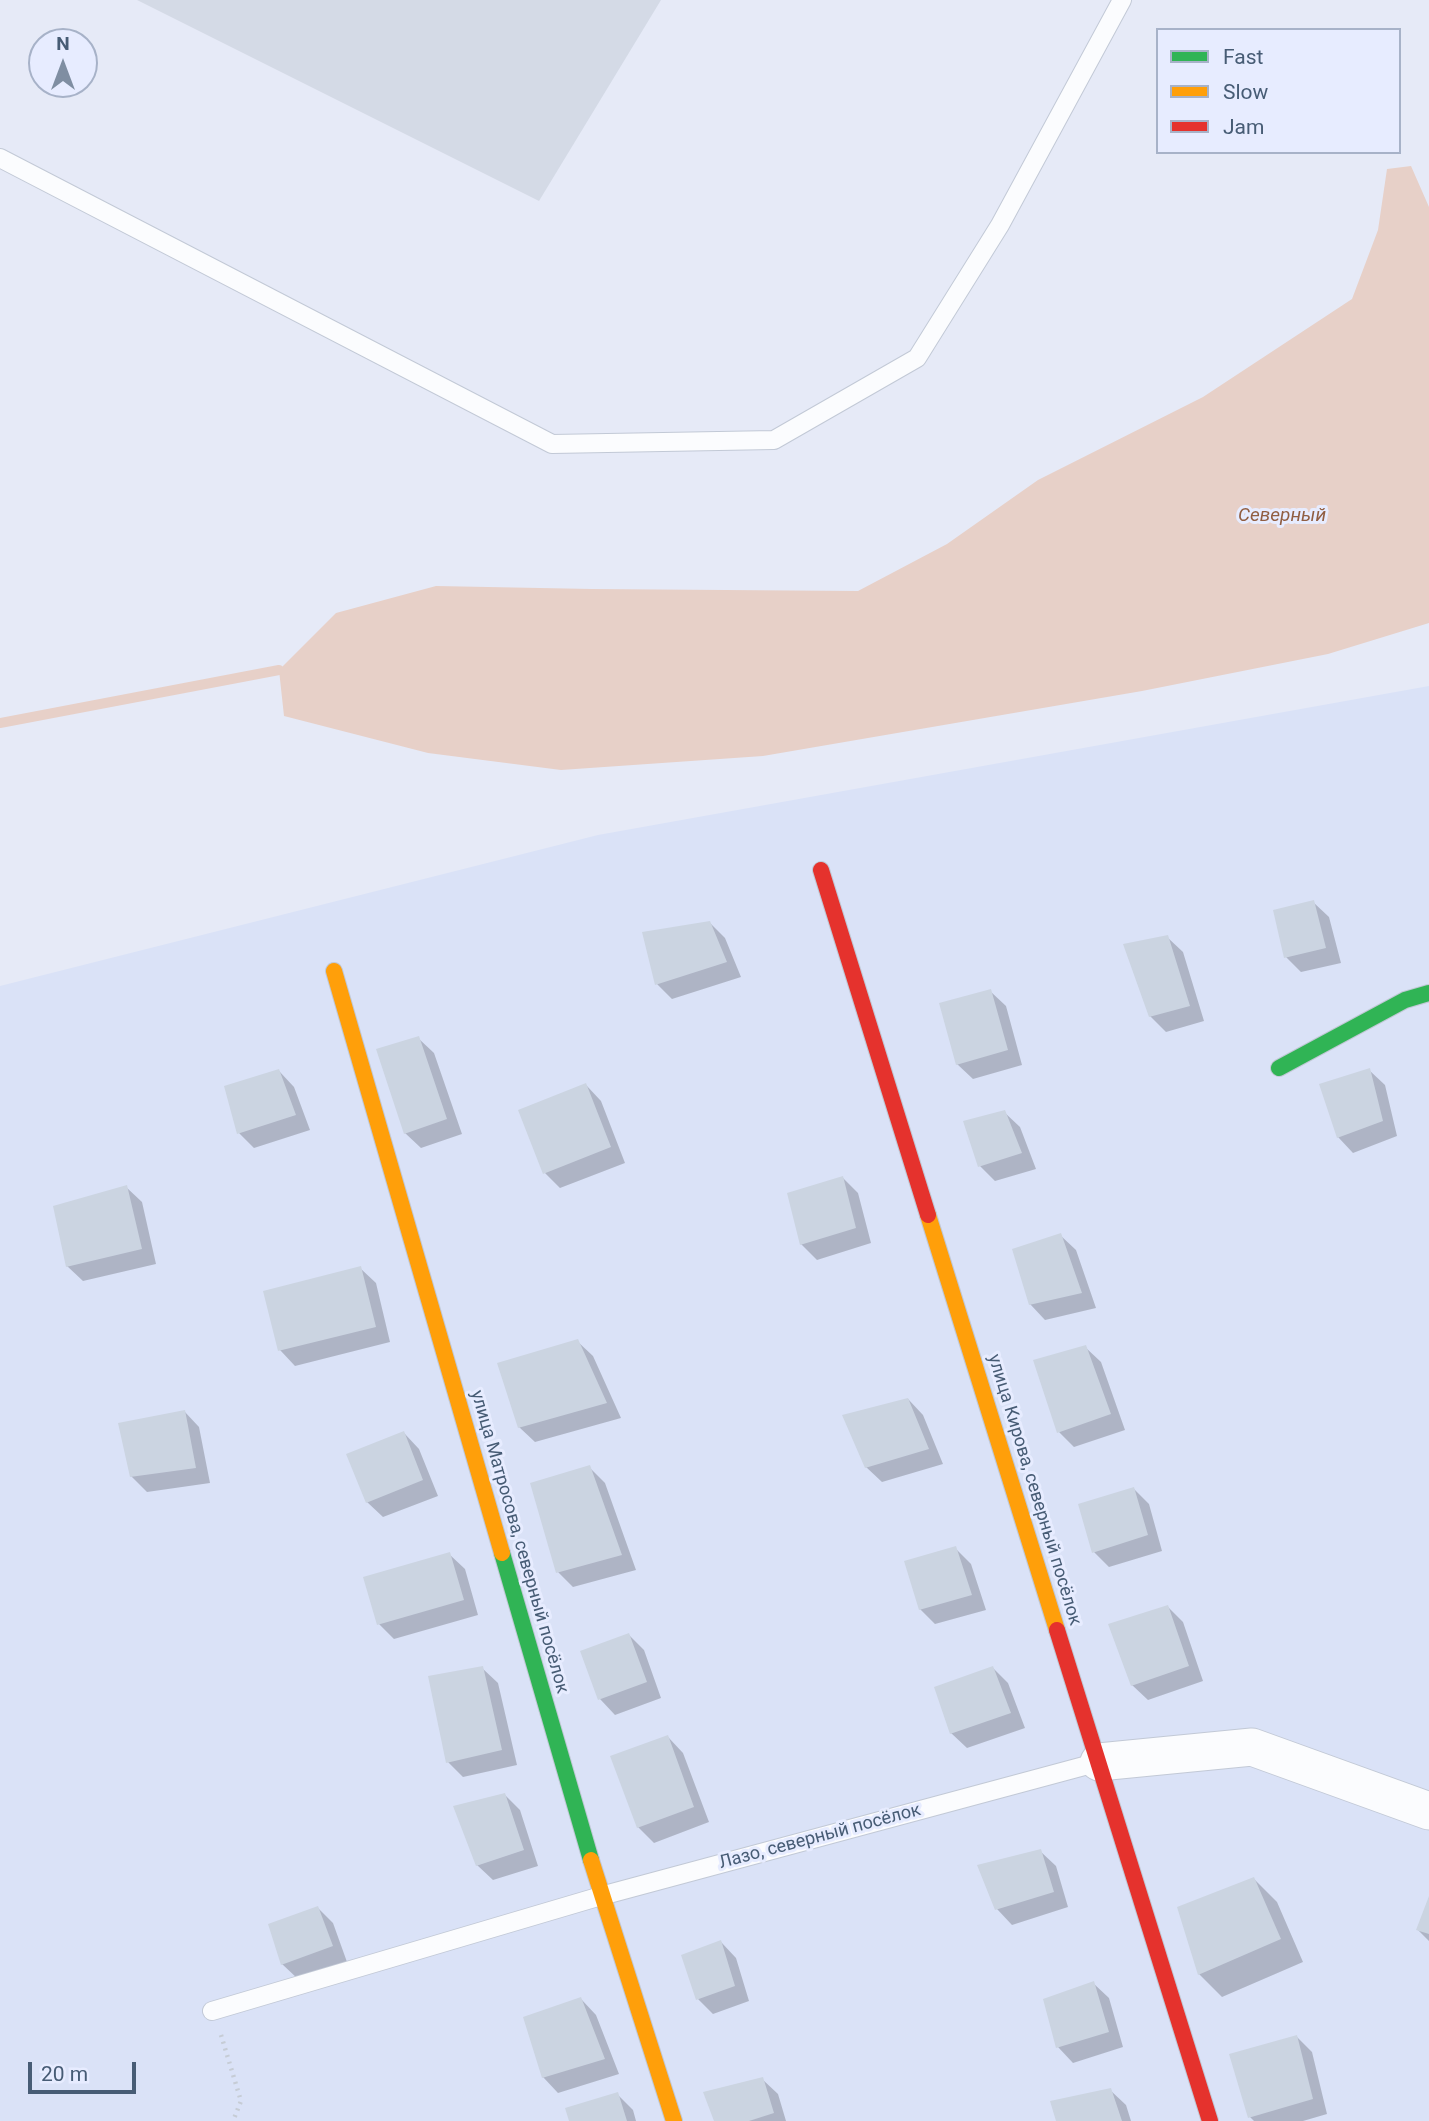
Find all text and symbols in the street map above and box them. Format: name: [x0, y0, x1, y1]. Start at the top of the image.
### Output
north arrow: [28, 28, 98, 98]
legend: [1156, 28, 1401, 154]
text: N: [56, 32, 70, 55]
text: Fast: [1223, 45, 1263, 69]
text: Slow: [1223, 80, 1268, 104]
text: Jam: [1223, 115, 1264, 139]
water label: Северный: [1238, 505, 1326, 527]
street label: улица Кирова, северный посёлок: [982, 1352, 1086, 1628]
street label: улица Матросова, северный посёлок: [465, 1388, 573, 1696]
street label: Лазо, северный посёлок: [717, 1800, 923, 1874]
scale bar: [32, 2048, 140, 2092]
text: 20 m: [41, 2062, 88, 2086]

